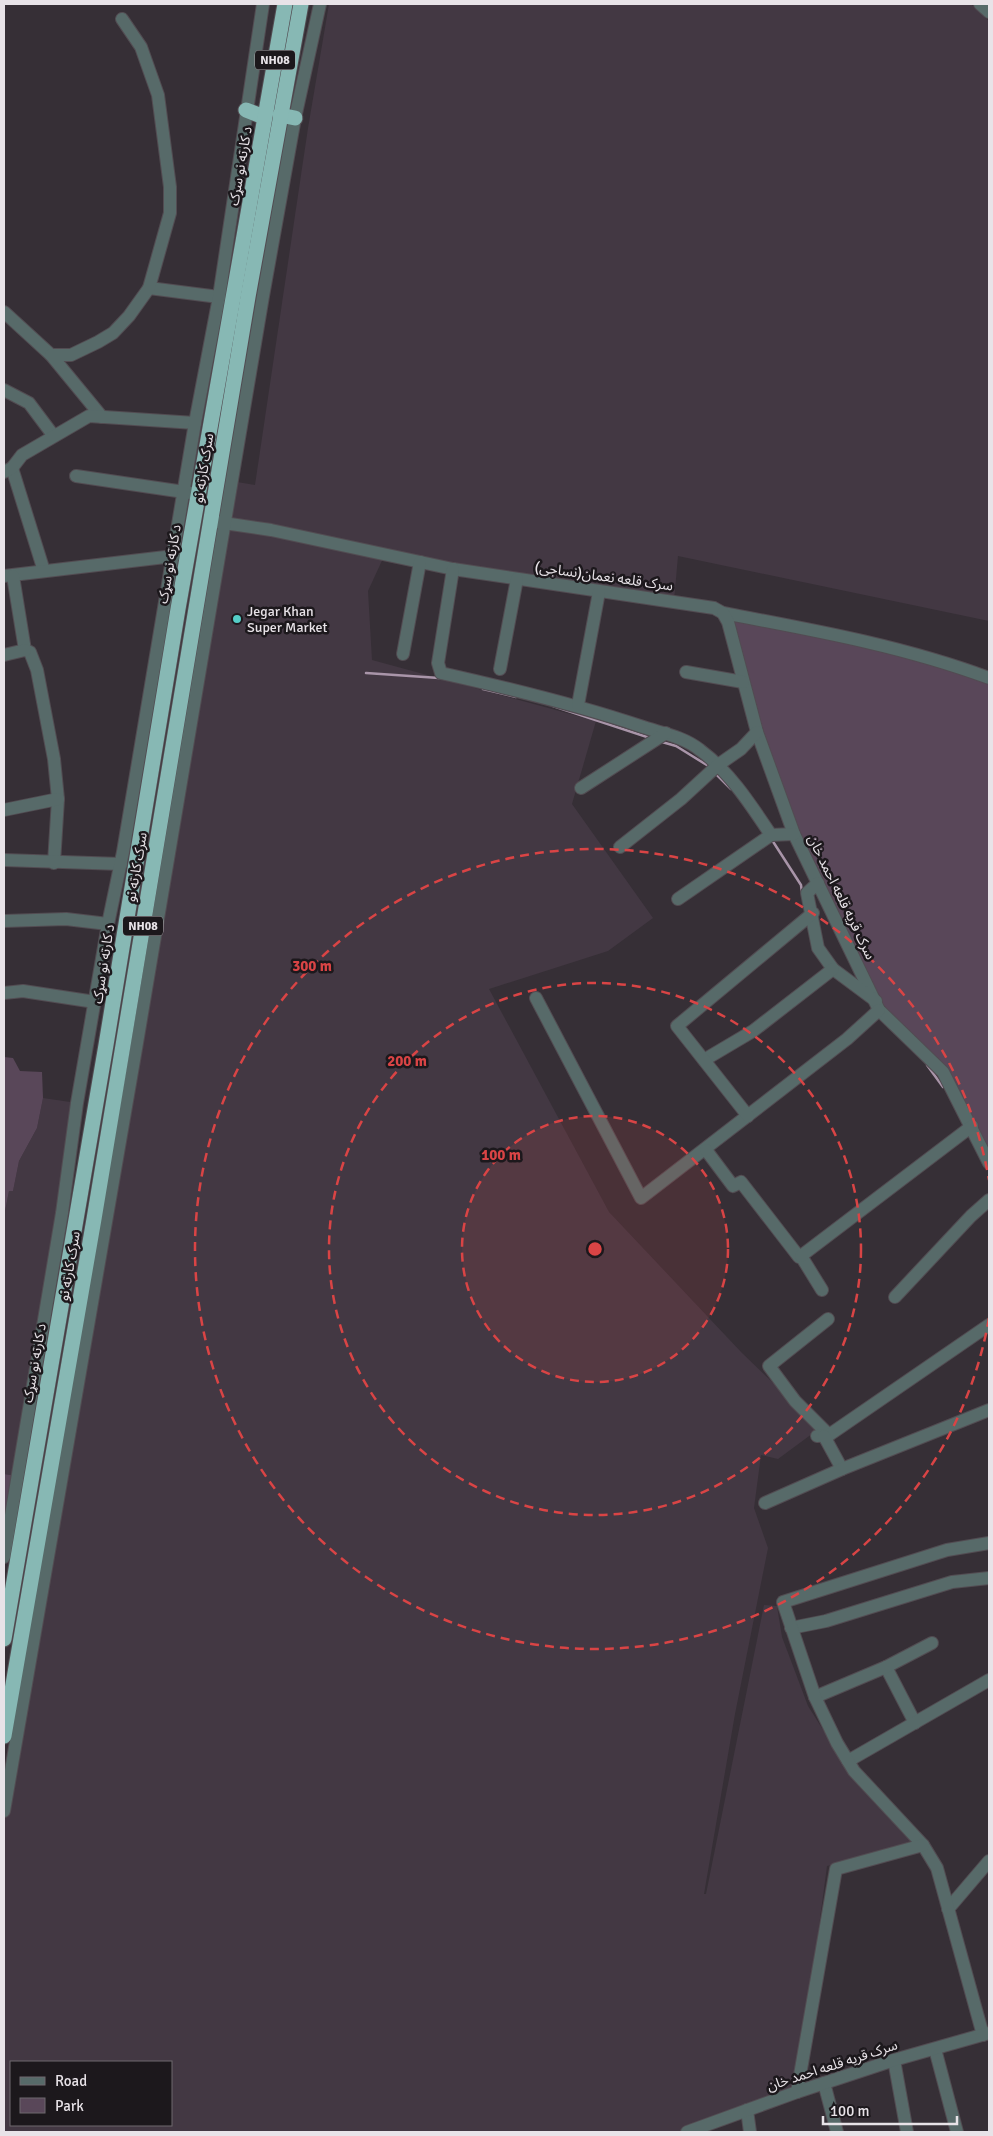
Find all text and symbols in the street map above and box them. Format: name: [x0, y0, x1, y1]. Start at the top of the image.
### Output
road number: NH08: [255, 50, 295, 70]
street label: د کارته نو سړک: [225, 125, 256, 207]
street label: سرک کارته نو: [190, 432, 217, 504]
street label: د کارته نو سړک: [154, 523, 185, 605]
street label: سرک قلعه نعمان(نساجی): [534, 558, 674, 595]
place label: Jegar Khan Super Market: [247, 603, 327, 636]
marker: Jegar Khan Super Market: [231, 613, 243, 625]
street label: سرک کارته نو: [122, 831, 151, 903]
street label: سرک قریه قلعه احمد خان: [804, 832, 879, 962]
road number: NH08: [123, 916, 163, 936]
street label: د کارته نو سړک: [89, 923, 118, 1005]
text: 300 m: [292, 957, 332, 975]
text: 200 m: [387, 1052, 427, 1070]
text: 100 m: [481, 1146, 521, 1164]
street label: سرک کارته نو: [55, 1230, 84, 1302]
centre of rings: [586, 1240, 604, 1258]
street label: د کارته نو سړک: [19, 1322, 50, 1404]
street label: سرک قریه قلعه احمد خان: [765, 2036, 900, 2095]
legend: [10, 2061, 172, 2126]
text: Road: [55, 2072, 87, 2090]
scale bar: [823, 2094, 957, 2126]
text: Park: [55, 2097, 84, 2115]
text: 100 m: [830, 2102, 870, 2120]

